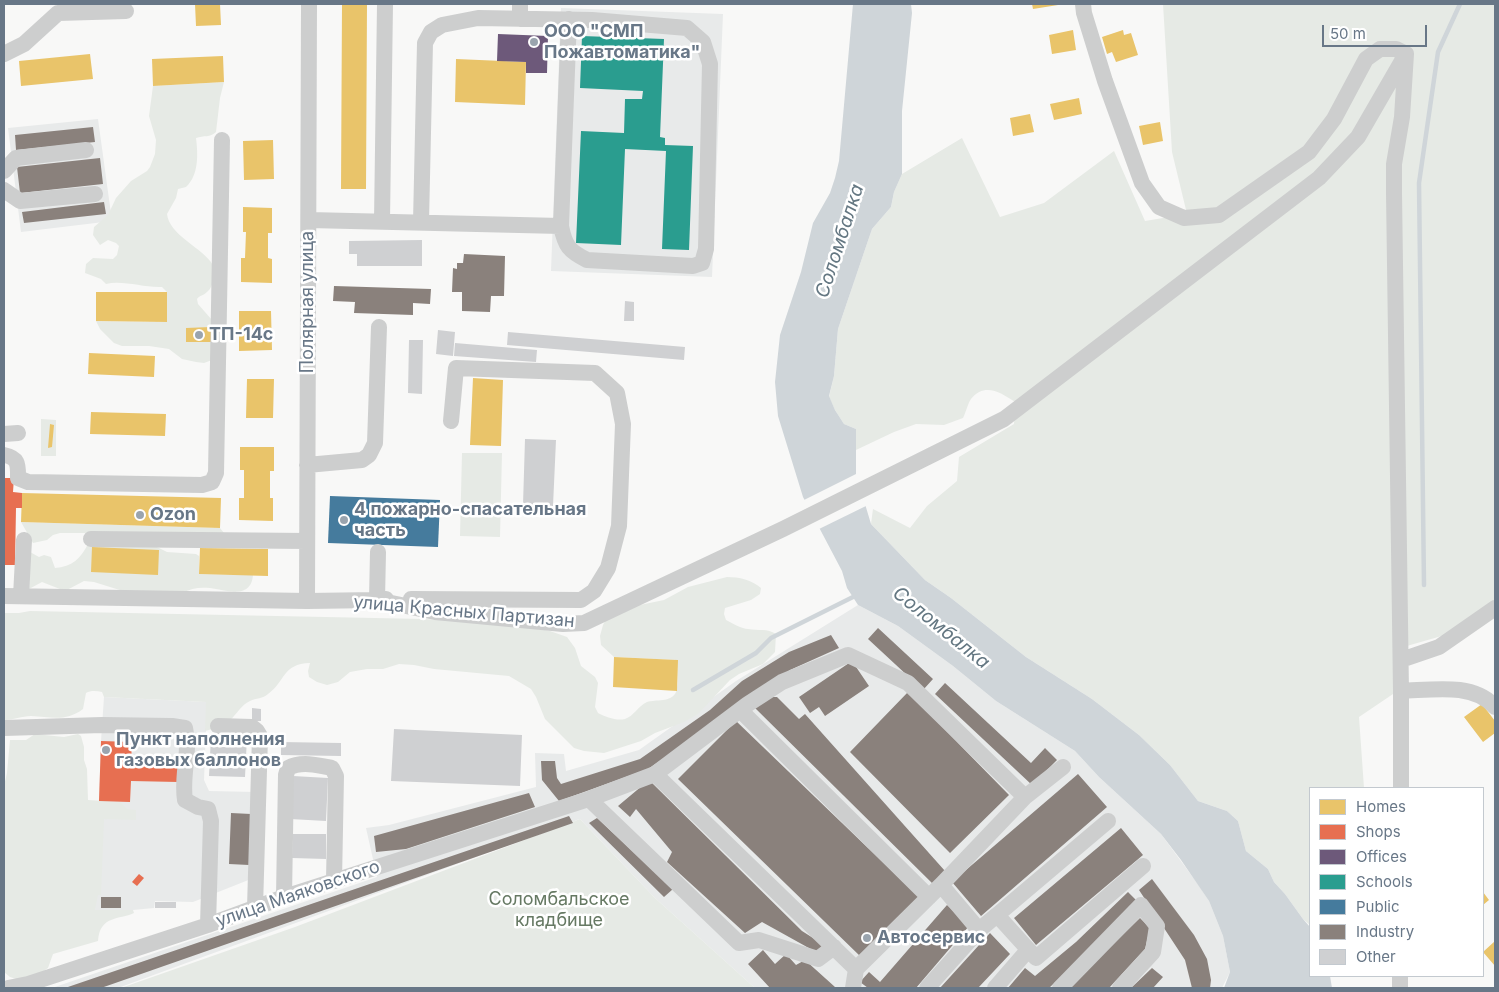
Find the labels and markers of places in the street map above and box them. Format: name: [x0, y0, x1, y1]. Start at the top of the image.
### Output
place label: ООО "СМП Пожавтоматика": [544, 21, 700, 64]
marker: ООО "СМП Пожавтоматика": [528, 36, 540, 48]
place label: ТП-14с: [209, 324, 273, 346]
marker: ТП-14с: [193, 329, 205, 341]
place label: 4 пожарно-спасательная часть: [354, 499, 586, 542]
place label: Ozon: [150, 504, 196, 526]
marker: Ozon: [134, 509, 146, 521]
marker: 4 пожарно-спасательная часть: [338, 514, 350, 526]
place label: Пункт наполнения газовых баллонов: [116, 729, 285, 772]
marker: Пункт наполнения газовых баллонов: [100, 744, 112, 756]
place label: Автосервис: [877, 927, 985, 949]
marker: Автосервис: [861, 932, 873, 944]

